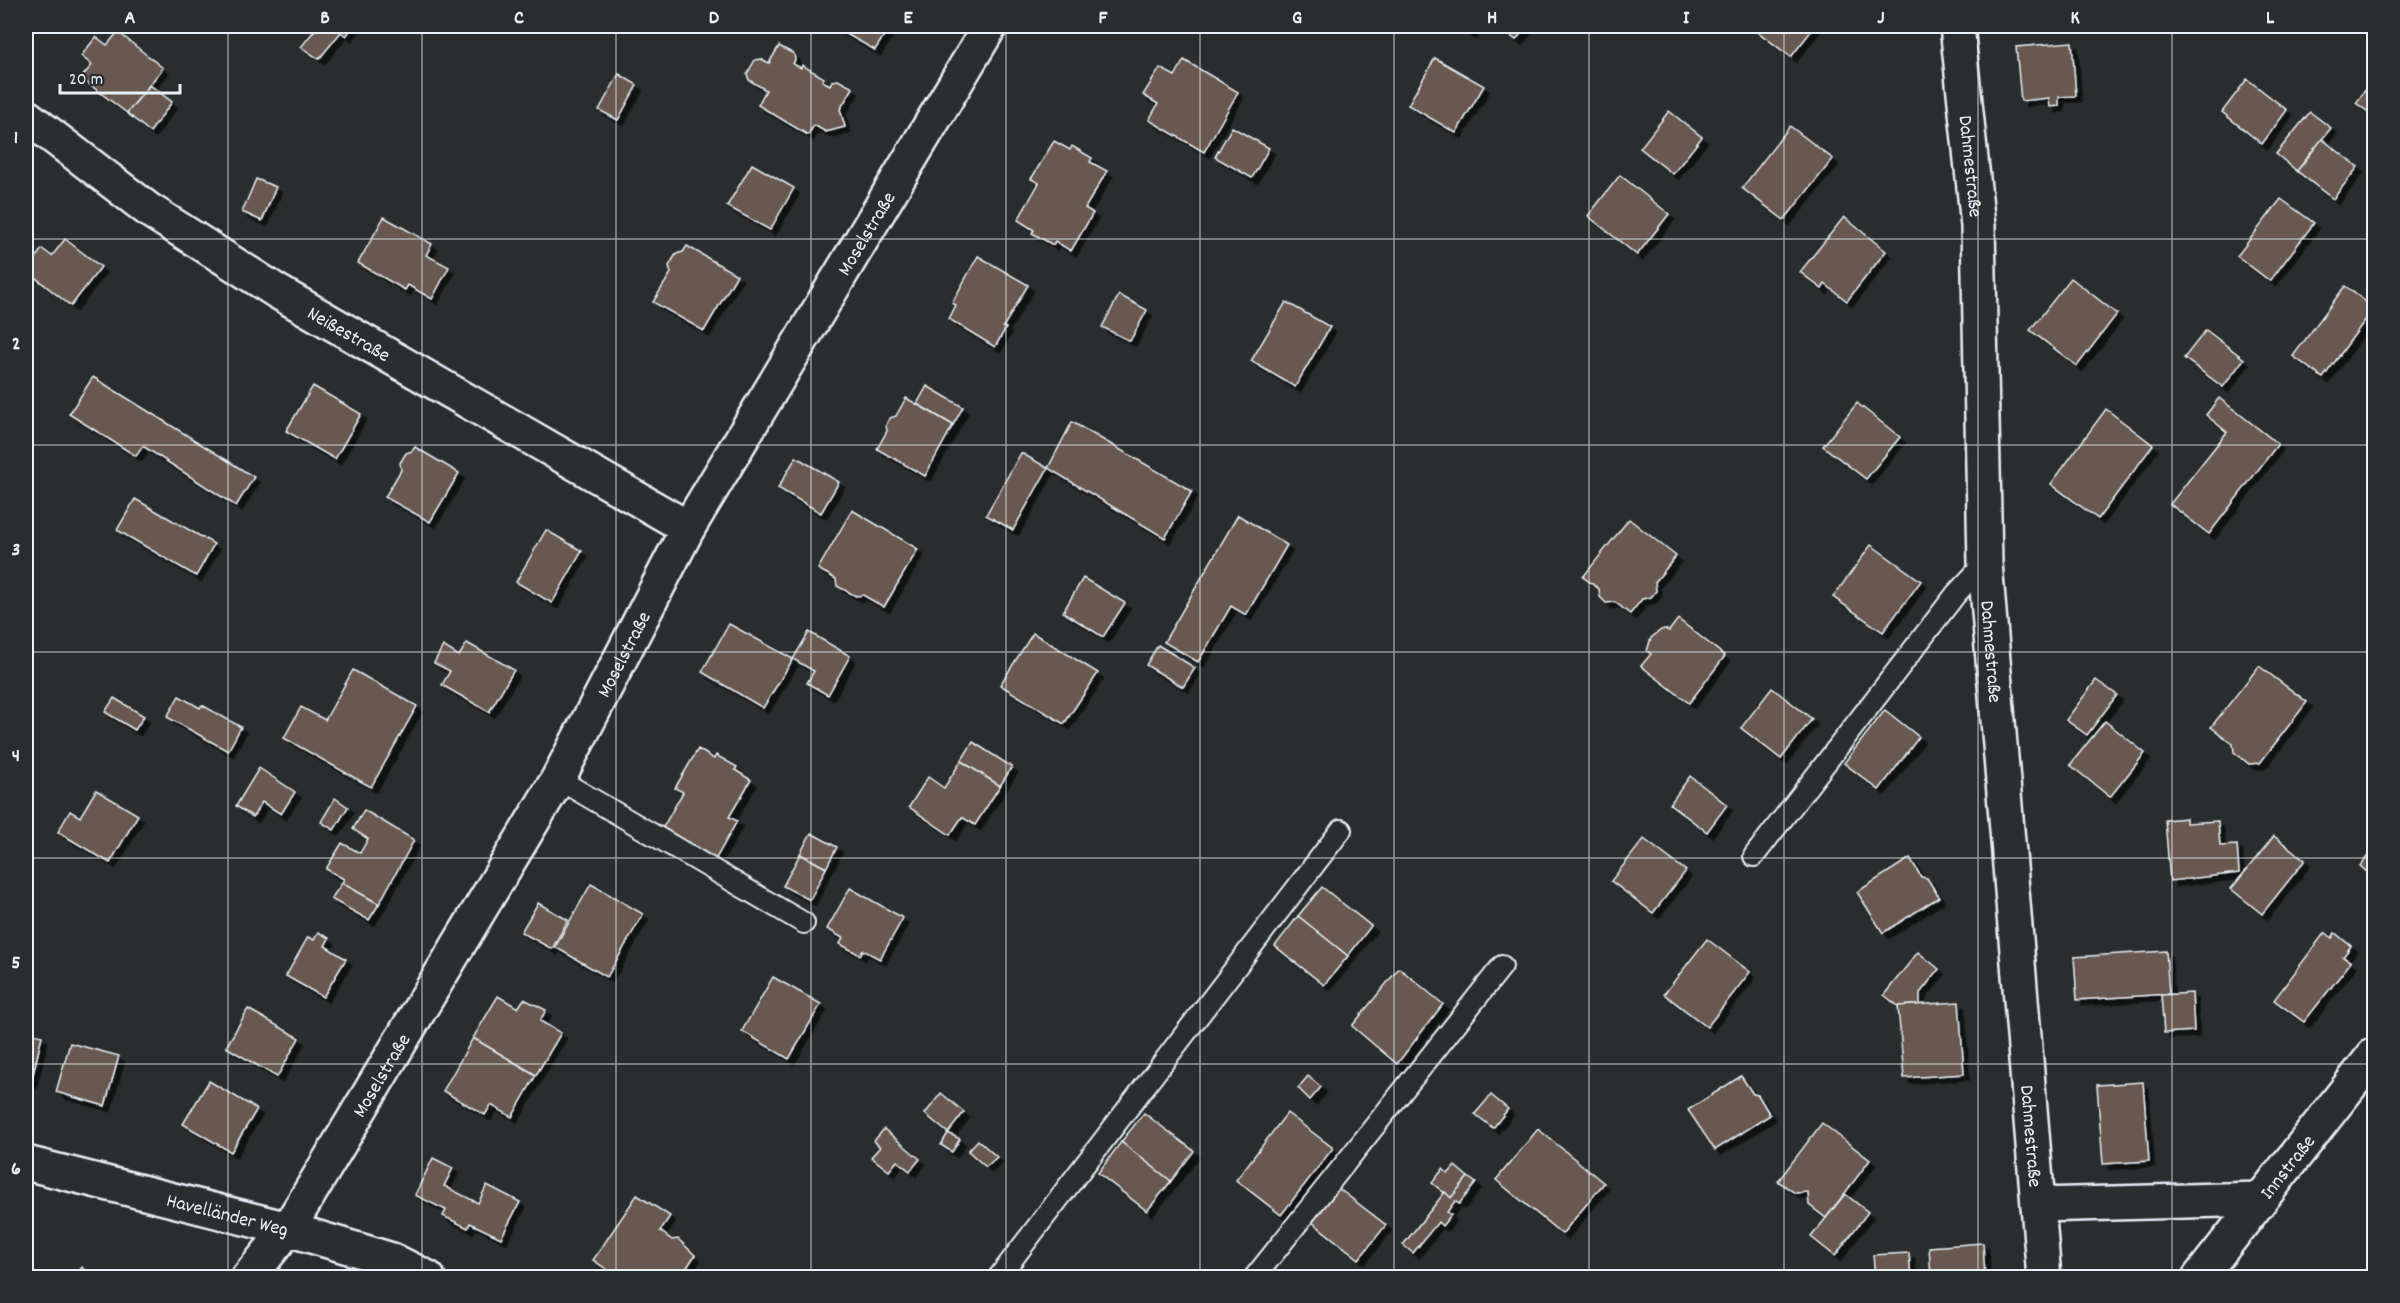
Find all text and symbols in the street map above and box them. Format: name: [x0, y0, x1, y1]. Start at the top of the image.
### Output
text: A: [125, 5, 136, 33]
text: B: [320, 5, 330, 33]
text: C: [514, 5, 524, 33]
text: D: [709, 5, 720, 33]
text: E: [903, 5, 913, 33]
text: F: [1099, 5, 1109, 33]
text: G: [1292, 5, 1302, 33]
text: H: [1487, 5, 1497, 33]
text: I: [1683, 5, 1690, 33]
text: J: [1877, 5, 1885, 33]
text: K: [2070, 5, 2080, 33]
text: L: [2266, 5, 2275, 33]
scale bar: [60, 57, 180, 95]
text: 20 m: [69, 68, 103, 93]
street label: Dahmestraße: [1949, 114, 1988, 219]
text: 1: [14, 125, 18, 153]
street label: Moselstraße: [832, 187, 904, 282]
street label: Neißestraße: [301, 301, 395, 371]
text: 2: [12, 331, 20, 359]
text: 3: [12, 537, 20, 565]
street label: Dahmestraße: [1971, 600, 2007, 704]
street label: Moselstraße: [592, 607, 660, 703]
text: 4: [12, 743, 20, 771]
text: 5: [11, 950, 21, 978]
street label: Moselstraße: [347, 1029, 419, 1124]
street label: Dahmestraße: [2011, 1084, 2047, 1188]
street label: Innstraße: [2255, 1130, 2324, 1207]
text: 6: [11, 1156, 21, 1184]
street label: Havelländer Weg: [163, 1188, 291, 1246]

